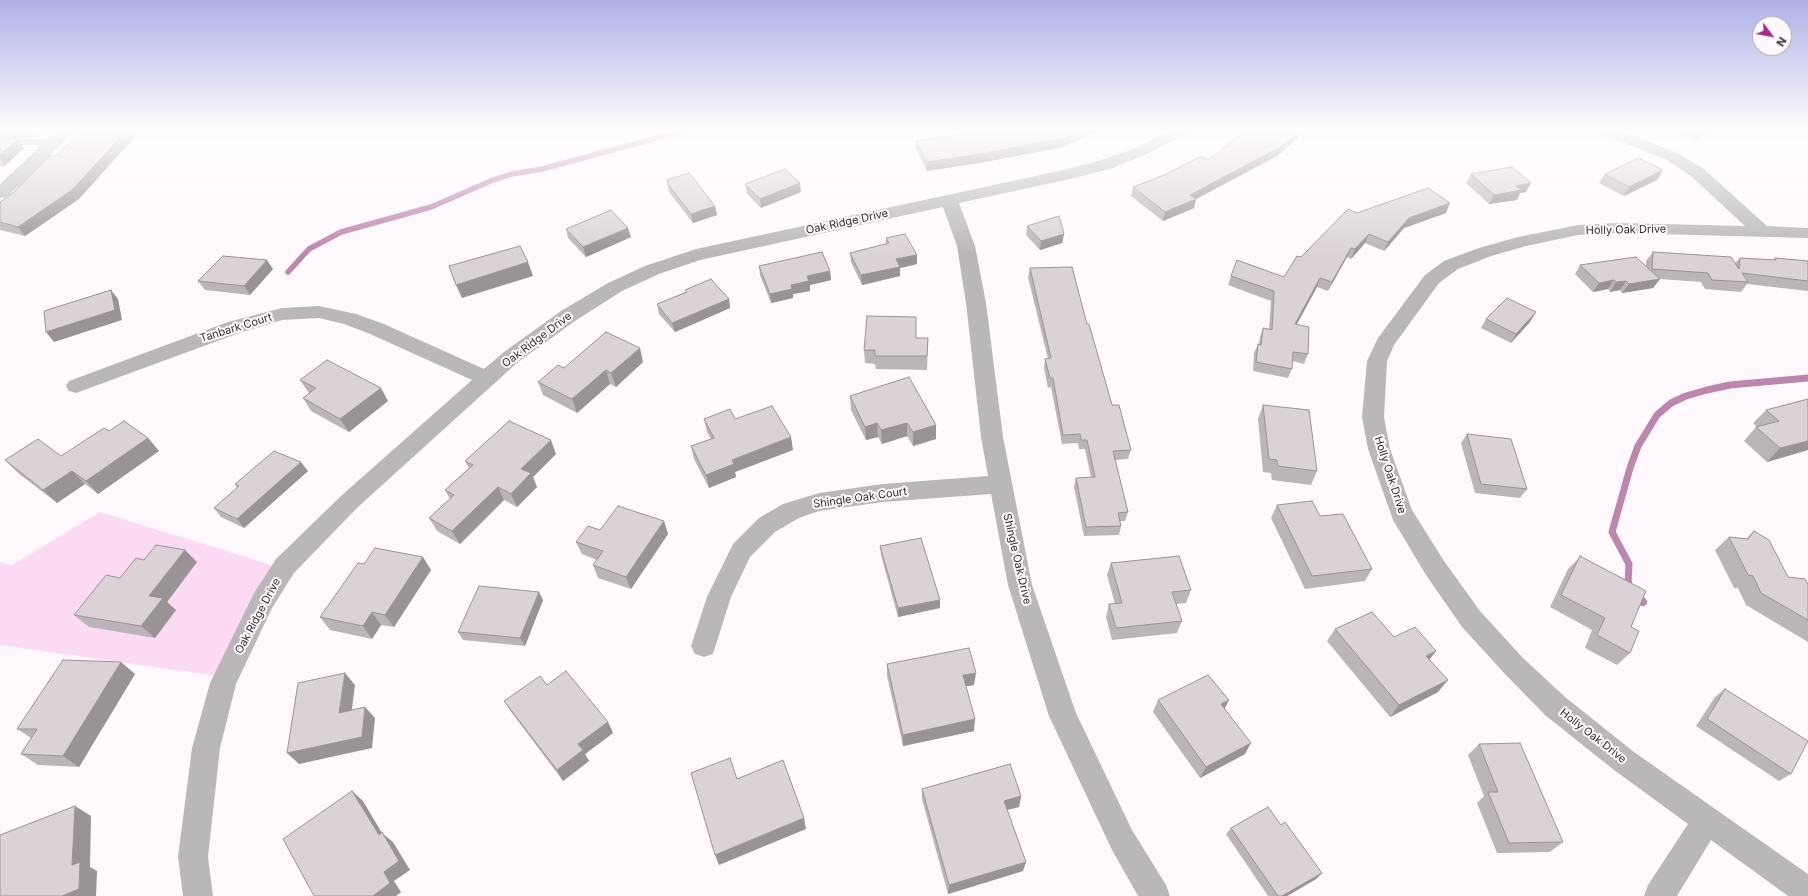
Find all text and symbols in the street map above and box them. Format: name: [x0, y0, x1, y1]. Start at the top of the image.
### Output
north arrow: [1752, 16, 1792, 56]
text: N: [1773, 35, 1789, 49]
street label: Oak Ridge Drive: [805, 207, 889, 237]
street label: Holly Oak Drive: [1586, 223, 1666, 237]
street label: Oak Ridge Drive: [500, 310, 574, 370]
street label: Tanbark Court: [198, 311, 274, 345]
street label: Holly Oak Drive: [1371, 435, 1409, 515]
street label: Shingle Oak Court: [812, 485, 908, 511]
street label: Shingle Oak Drive: [1000, 512, 1034, 606]
street label: Oak Ridge Drive: [233, 576, 283, 656]
street label: Holly Oak Drive: [1557, 706, 1629, 766]

